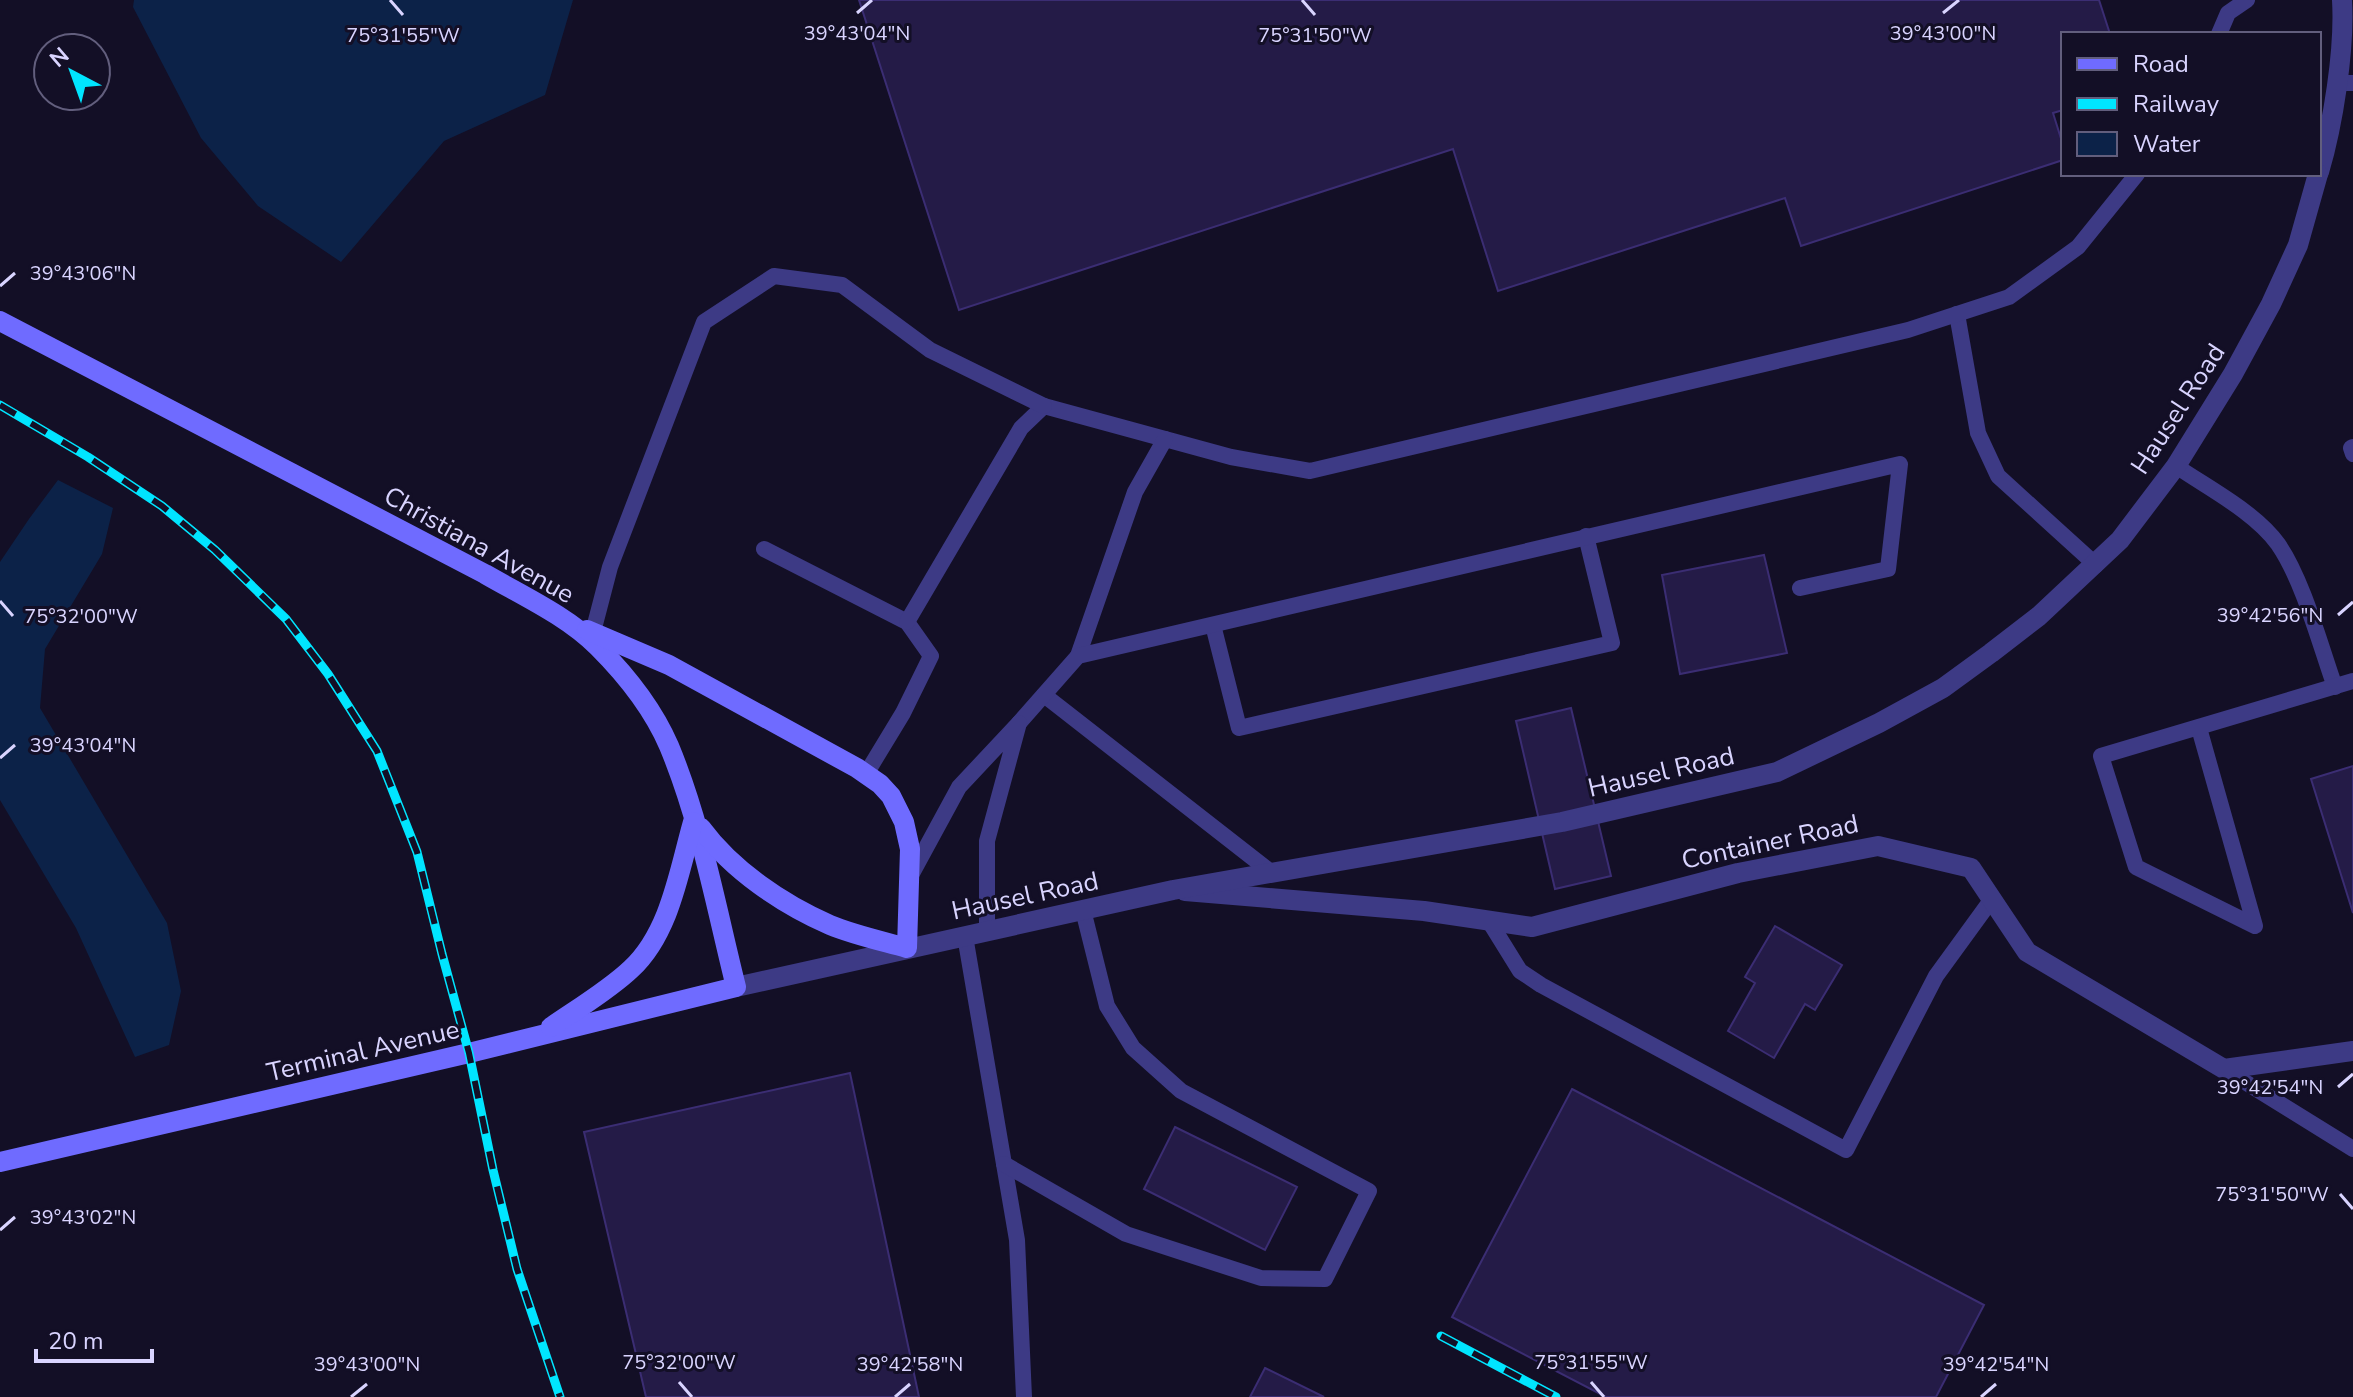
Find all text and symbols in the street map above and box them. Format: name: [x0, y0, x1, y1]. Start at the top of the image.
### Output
text: 39°43'04"N: [804, 20, 910, 47]
text: 39°43'00"N: [1890, 20, 1996, 47]
text: 75°31'55"W: [346, 22, 460, 49]
text: 75°31'50"W: [1258, 22, 1372, 49]
north arrow: [32, 32, 112, 112]
legend: [2061, 32, 2321, 176]
text: N: [43, 41, 76, 74]
text: Road: [2133, 48, 2189, 80]
text: Railway: [2133, 88, 2220, 120]
text: Water: [2133, 128, 2201, 160]
text: 39°43'06"N: [30, 260, 136, 287]
street label: Hausel Road: [2123, 337, 2233, 481]
street label: Christiana Avenue: [378, 478, 580, 612]
text: 39°42'56"N: [2217, 602, 2323, 629]
text: 75°32'00"W: [24, 603, 138, 630]
text: 39°43'04"N: [30, 732, 136, 759]
street label: Hausel Road: [1584, 738, 1738, 806]
street label: Container Road: [1678, 806, 1862, 878]
street label: Hausel Road: [948, 863, 1102, 929]
street label: Terminal Avenue: [263, 1012, 463, 1090]
text: 39°42'54"N: [2217, 1074, 2323, 1101]
text: 75°31'50"W: [2215, 1181, 2329, 1208]
text: 39°43'02"N: [30, 1204, 136, 1231]
scale bar: [36, 1313, 152, 1363]
text: 20 m: [48, 1325, 104, 1357]
text: 75°32'00"W: [622, 1349, 736, 1376]
text: 75°31'55"W: [1534, 1349, 1648, 1376]
text: 39°43'00"N: [314, 1351, 420, 1378]
text: 39°42'58"N: [857, 1351, 963, 1378]
text: 39°42'54"N: [1943, 1351, 2049, 1378]

